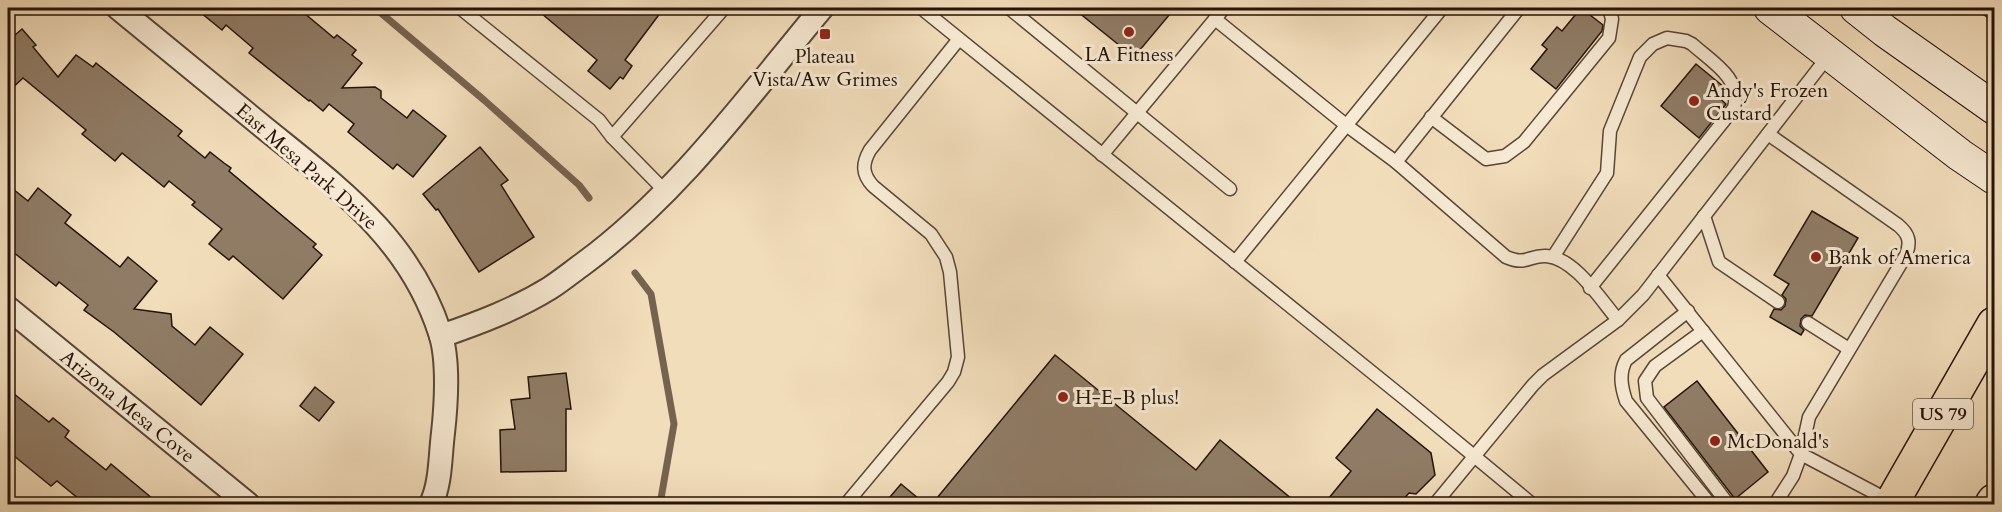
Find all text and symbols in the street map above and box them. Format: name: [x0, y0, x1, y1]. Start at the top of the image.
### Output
marker: LA Fitness: [1122, 25, 1136, 39]
marker: Plateau Vista/Aw Grimes: [818, 27, 832, 41]
place label: LA Fitness: [1085, 41, 1173, 68]
place label: Plateau Vista/Aw Grimes: [752, 43, 898, 93]
place label: Andy's Frozen Custard: [1706, 77, 1829, 127]
marker: Andy's Frozen Custard: [1687, 94, 1701, 108]
street label: East Mesa Park Drive: [230, 97, 384, 236]
place label: Bank of America: [1828, 244, 1971, 271]
marker: Bank of America: [1809, 250, 1823, 264]
street label: Arizona Mesa Cove: [55, 344, 201, 469]
place label: H-E-B plus!: [1075, 384, 1179, 411]
marker: H-E-B plus!: [1056, 390, 1070, 404]
road number: US 79: [1913, 399, 1973, 429]
place label: McDonald's: [1727, 428, 1829, 455]
marker: McDonald's: [1708, 434, 1722, 448]

